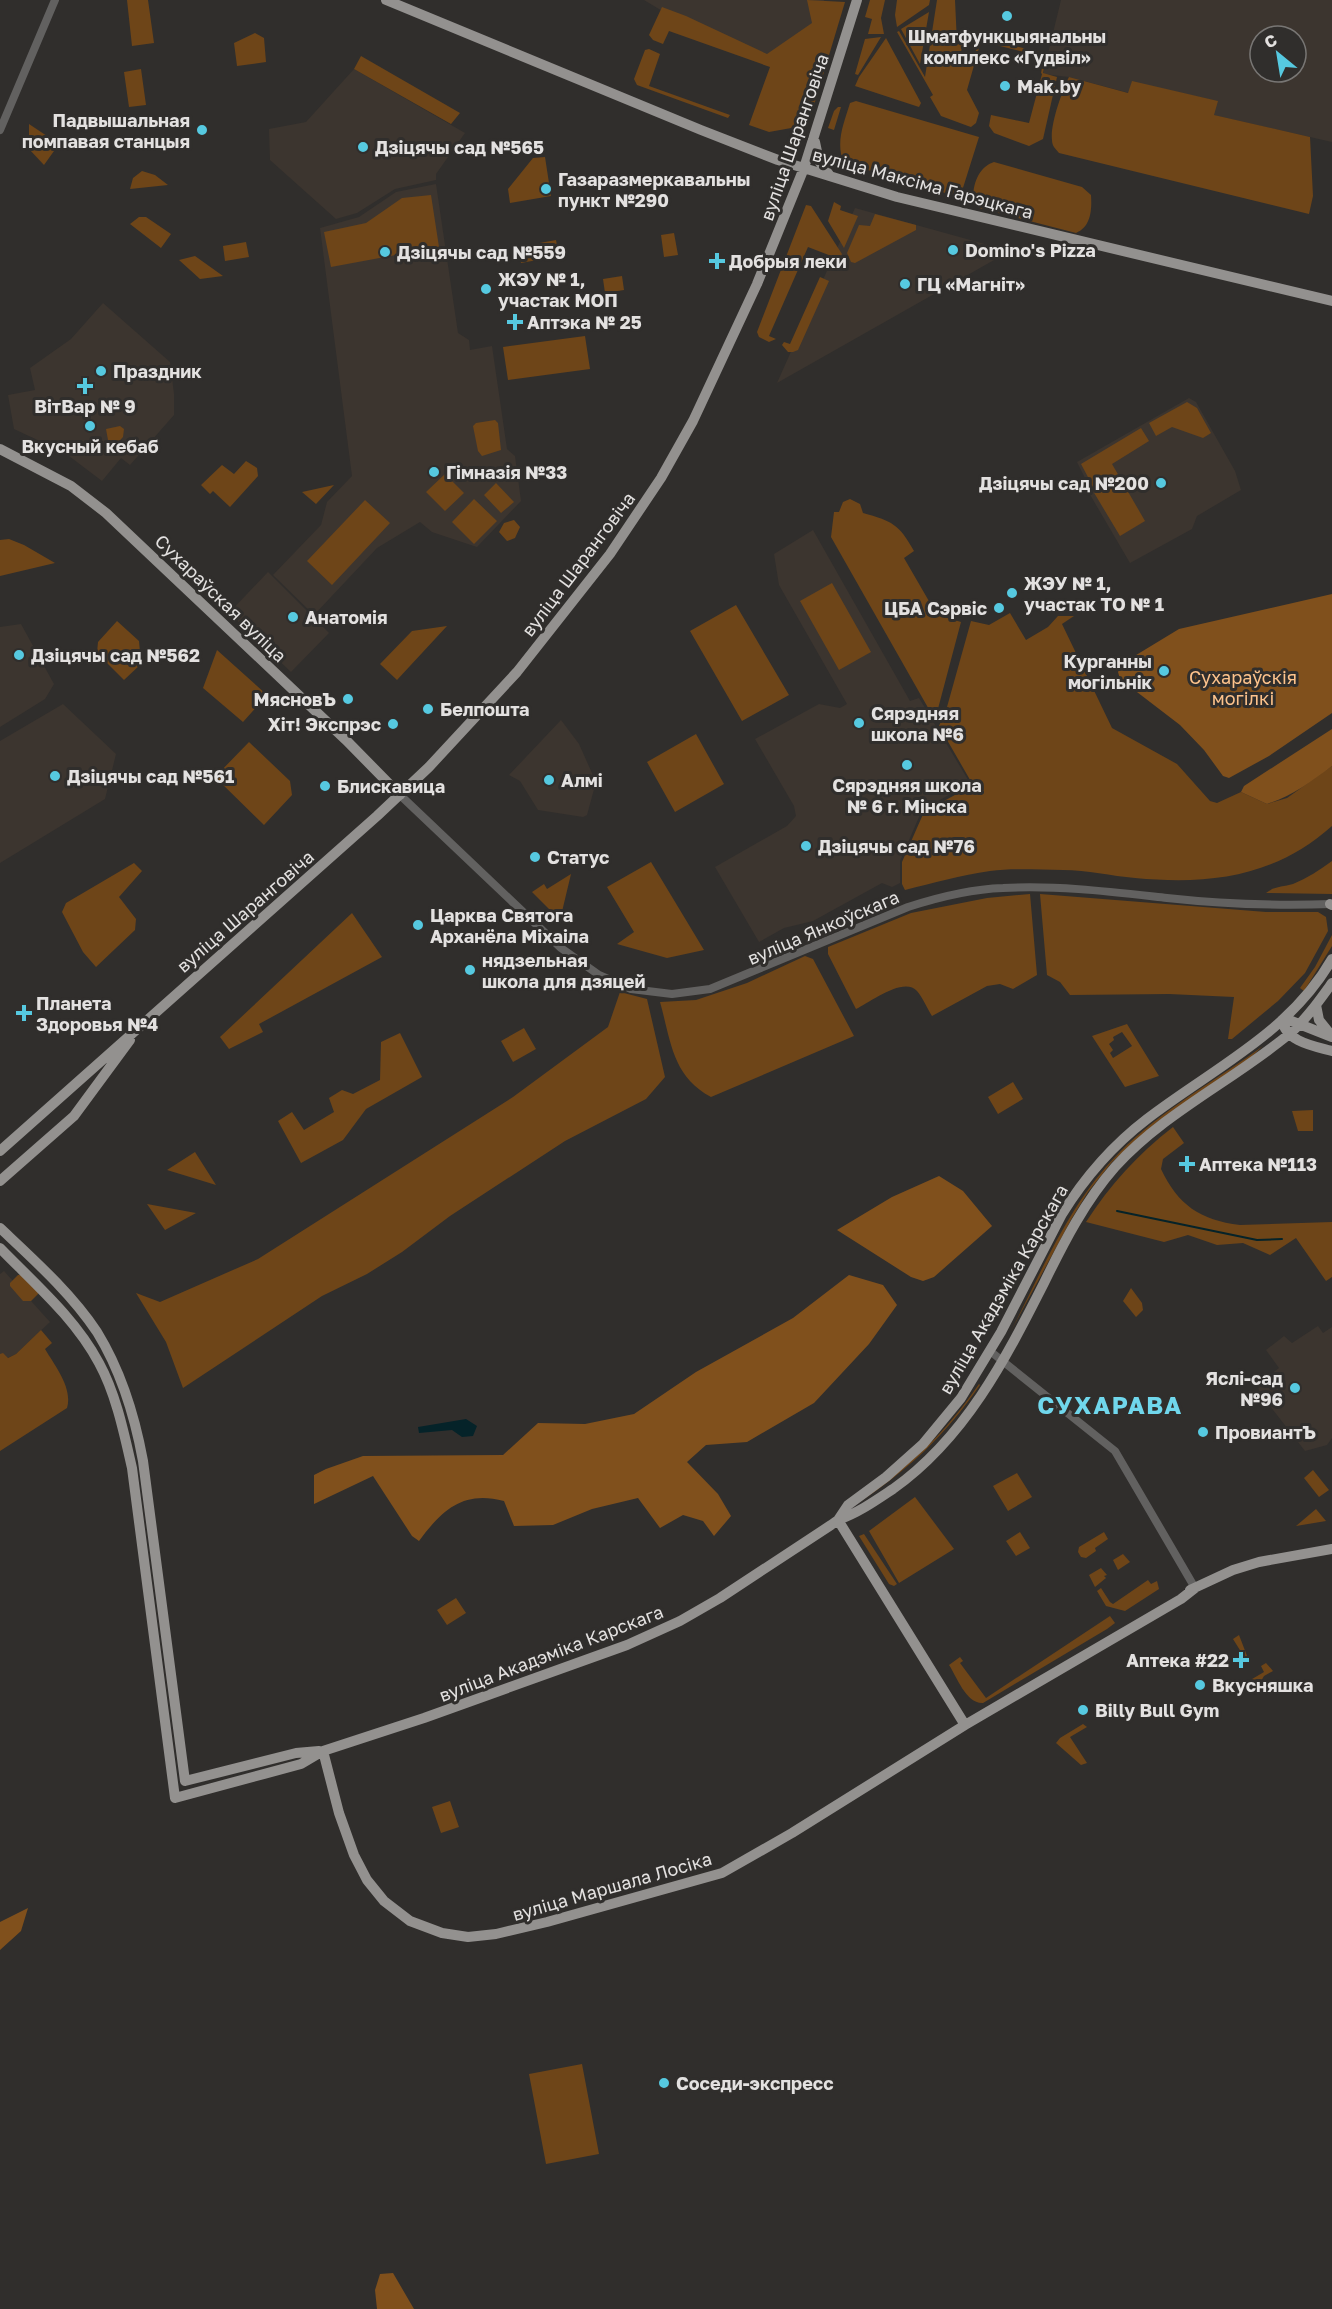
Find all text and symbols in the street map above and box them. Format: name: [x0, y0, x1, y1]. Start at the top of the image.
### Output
marker: Шматфункцыянальны комплекс «Гудвіл»: [1000, 9, 1014, 23]
north arrow: [1248, 24, 1308, 84]
place label: Шматфункцыянальны комплекс «Гудвіл»: [908, 25, 1106, 68]
text: С: [1261, 30, 1280, 53]
street label: вуліца Шаранговіча: [755, 51, 833, 223]
place label: Mak.by: [1017, 75, 1082, 97]
marker: Mak.by: [998, 79, 1012, 93]
place label: Падвышальная помпавая станцыя: [22, 109, 190, 152]
marker: Падвышальная помпавая станцыя: [195, 123, 209, 137]
place label: Дзіцячы сад №565: [375, 136, 544, 158]
marker: Дзіцячы сад №565: [356, 140, 370, 154]
street label: вуліца Максіма Гарэцкага: [810, 143, 1036, 223]
place label: Газаразмеркавальны пункт №290: [558, 168, 750, 211]
marker: Газаразмеркавальны пункт №290: [539, 182, 553, 196]
place label: Domino's Pizza: [965, 239, 1096, 261]
place label: Дзіцячы сад №559: [397, 241, 566, 263]
marker: Domino's Pizza: [946, 243, 960, 257]
marker: Дзіцячы сад №559: [378, 245, 392, 259]
place label: Добрыя леки: [729, 250, 847, 272]
marker: Добрыя леки: [710, 254, 724, 268]
place label: ЖЭУ № 1, участак МОП: [498, 268, 618, 311]
place label: ГЦ «Магніт»: [917, 273, 1025, 295]
marker: ГЦ «Магніт»: [898, 277, 912, 291]
marker: ЖЭУ № 1, участак МОП: [479, 282, 493, 296]
place label: Аптэка № 25: [527, 311, 642, 333]
marker: Аптэка № 25: [508, 315, 522, 329]
place label: Праздник: [113, 360, 202, 382]
marker: Праздник: [94, 364, 108, 378]
marker: ВітВар № 9: [78, 379, 92, 393]
place label: ВітВар № 9: [34, 395, 136, 417]
marker: Вкусный кебаб: [83, 419, 97, 433]
place label: Вкусный кебаб: [21, 435, 159, 457]
place label: Гімназія №33: [446, 461, 567, 483]
marker: Гімназія №33: [427, 465, 441, 479]
place label: Дзіцячы сад №200: [979, 472, 1149, 494]
marker: Дзіцячы сад №200: [1154, 476, 1168, 490]
street label: вуліца Шаранговіча: [517, 488, 639, 640]
street label: Сухараўская вуліца: [151, 530, 291, 666]
place label: ЖЭУ № 1, участак ТО № 1: [1024, 572, 1164, 615]
marker: ЖЭУ № 1, участак ТО № 1: [1005, 586, 1019, 600]
place label: ЦБА Сэрвіс: [884, 597, 987, 619]
marker: ЦБА Сэрвіс: [992, 601, 1006, 615]
place label: Анатомія: [305, 606, 387, 628]
marker: Анатомія: [286, 610, 300, 624]
place label: Дзіцячы сад №562: [31, 644, 200, 666]
marker: Дзіцячы сад №562: [12, 648, 26, 662]
place label: Курганны могільнік: [1064, 650, 1153, 693]
marker: Курганны могільнік: [1157, 664, 1171, 678]
park label: Сухараўскія могілкі: [1189, 666, 1297, 709]
place label: МясновЪ: [253, 688, 336, 710]
marker: МясновЪ: [341, 692, 355, 706]
place label: Белпошта: [440, 698, 529, 720]
marker: Белпошта: [421, 702, 435, 716]
place label: Сярэдняя школа №6: [871, 702, 964, 745]
place label: Хіт! Экспрэс: [268, 713, 381, 735]
marker: Сярэдняя школа №6: [852, 716, 866, 730]
marker: Хіт! Экспрэс: [386, 717, 400, 731]
marker: Сярэдняя школа № 6 г. Мінска: [900, 758, 914, 772]
place label: Дзіцячы сад №561: [67, 765, 234, 787]
marker: Дзіцячы сад №561: [48, 769, 62, 783]
place label: Алмі: [561, 769, 603, 791]
marker: Алмі: [542, 773, 556, 787]
place label: Сярэдняя школа № 6 г. Мінска: [832, 774, 982, 817]
place label: Блискавица: [337, 775, 445, 797]
marker: Блискавица: [318, 779, 332, 793]
place label: Дзіцячы сад №76: [818, 835, 975, 857]
marker: Дзіцячы сад №76: [799, 839, 813, 853]
street label: вуліца Шаранговіча: [172, 845, 318, 977]
place label: Статус: [547, 846, 609, 868]
marker: Статус: [528, 850, 542, 864]
street label: вуліца Янкоўскага: [744, 885, 902, 969]
place label: Царква Святога Арханёла Міхаіла: [430, 904, 589, 947]
marker: Царква Святога Арханёла Міхаіла: [411, 918, 425, 932]
place label: нядзельная школа для дзяцей: [482, 949, 645, 992]
marker: нядзельная школа для дзяцей: [463, 963, 477, 977]
place label: Планета Здоровья №4: [36, 992, 158, 1035]
marker: Планета Здоровья №4: [17, 1006, 31, 1020]
place label: Аптека №113: [1199, 1153, 1317, 1175]
marker: Аптека №113: [1180, 1157, 1194, 1171]
street label: вуліца Акадэміка Карскага: [934, 1180, 1072, 1398]
place label: Яслі-сад №96: [1206, 1367, 1283, 1410]
marker: Яслі-сад №96: [1288, 1381, 1302, 1395]
district label: СУХАРАВА: [1037, 1390, 1183, 1419]
place label: ПровиантЪ: [1215, 1421, 1316, 1443]
marker: ПровиантЪ: [1196, 1425, 1210, 1439]
street label: вуліца Акадэміка Карскага: [436, 1600, 666, 1706]
place label: Аптека #22: [1126, 1649, 1229, 1671]
marker: Аптека #22: [1234, 1653, 1248, 1667]
place label: Вкусняшка: [1212, 1674, 1313, 1696]
marker: Вкусняшка: [1193, 1678, 1207, 1692]
place label: Billy Bull Gym: [1095, 1699, 1219, 1721]
marker: Billy Bull Gym: [1076, 1703, 1090, 1717]
street label: вуліца Маршала Лосіка: [510, 1847, 714, 1925]
place label: Соседи-экспресс: [676, 2072, 834, 2094]
marker: Соседи-экспресс: [657, 2076, 671, 2090]

